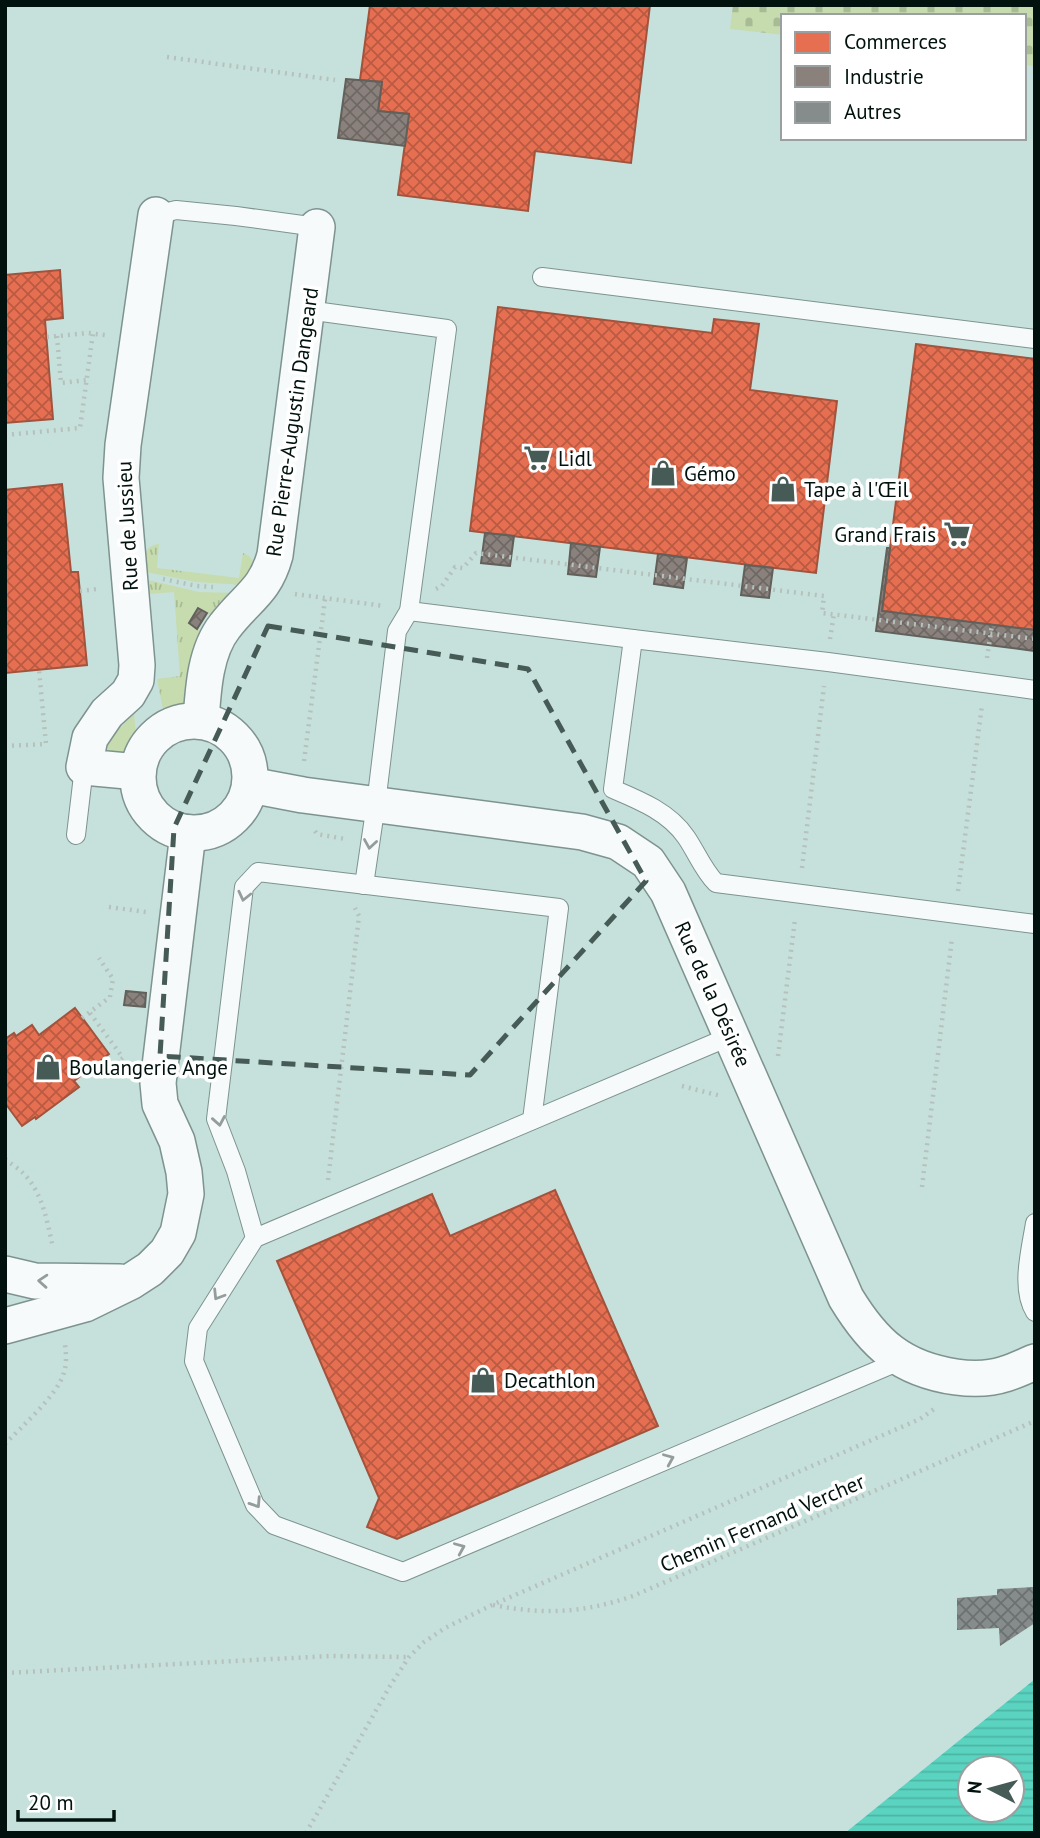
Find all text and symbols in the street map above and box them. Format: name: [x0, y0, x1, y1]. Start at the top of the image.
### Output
legend: [781, 14, 1026, 140]
text: Commerces: [844, 28, 947, 55]
text: Industrie: [844, 63, 924, 90]
text: Autres: [844, 98, 901, 125]
street label: Rue Pierre-Augustin Dangeard: [260, 286, 324, 558]
supermarket icon: Lidl: [522, 443, 552, 473]
place label: Lidl: [558, 445, 592, 472]
shop icon: Gémo: [648, 458, 678, 488]
street label: Rue de Jussieu: [110, 460, 144, 592]
place label: Gémo: [684, 460, 736, 487]
shop icon: Tape à l'Œil: [768, 474, 798, 504]
place label: Tape à l'Œil: [804, 476, 909, 503]
supermarket icon: Grand Frais: [942, 519, 972, 549]
place label: Grand Frais: [834, 521, 936, 548]
one-way arrow: [363, 839, 378, 850]
one-way arrow: [238, 890, 252, 902]
street label: Rue de la Désirée: [669, 917, 757, 1071]
shop icon: Boulangerie Ange: [33, 1052, 63, 1082]
place label: Boulangerie Ange: [69, 1054, 228, 1081]
one-way arrow: [211, 1115, 226, 1127]
one-way arrow: [37, 1274, 48, 1289]
one-way arrow: [214, 1288, 227, 1301]
shop icon: Decathlon: [468, 1365, 498, 1395]
place label: Decathlon: [504, 1367, 596, 1394]
one-way arrow: [662, 1453, 674, 1467]
street label: Chemin Fernand Vercher: [656, 1468, 868, 1578]
one-way arrow: [248, 1495, 261, 1508]
one-way arrow: [452, 1542, 465, 1556]
north arrow: [956, 1754, 1026, 1824]
scale bar: [18, 1778, 114, 1822]
text: N: [962, 1780, 987, 1795]
text: 20 m: [28, 1789, 74, 1816]

